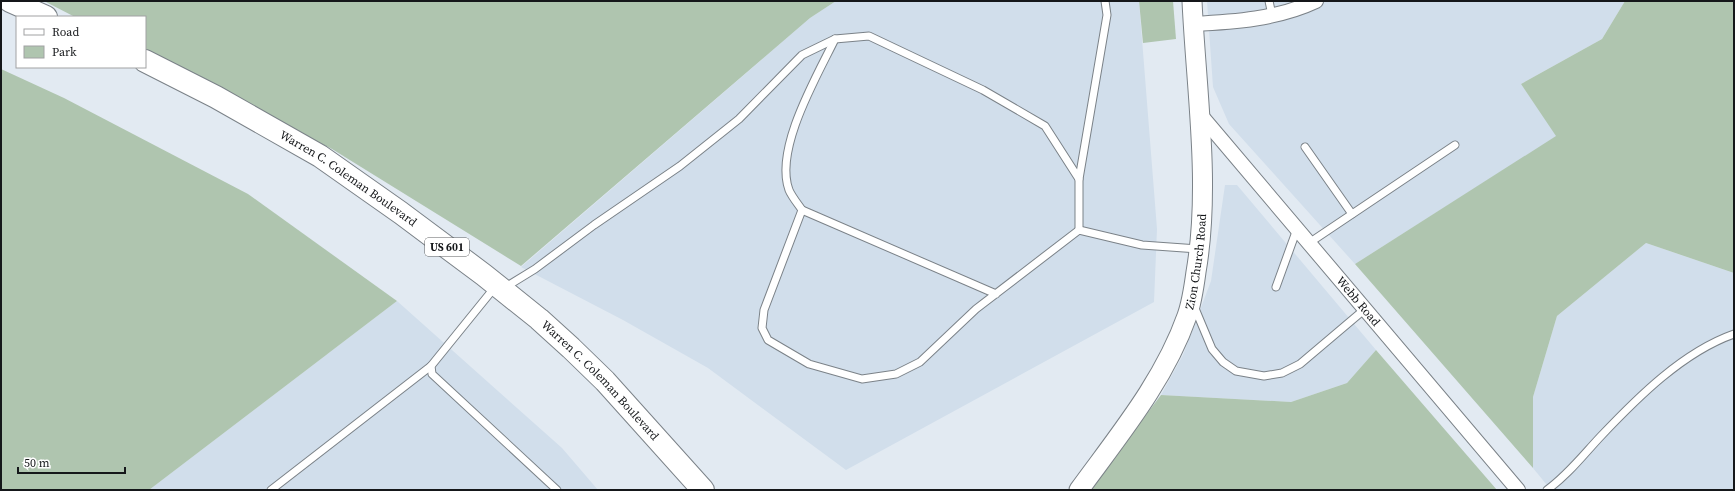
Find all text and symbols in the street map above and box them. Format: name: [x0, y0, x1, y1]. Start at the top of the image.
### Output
legend: [16, 16, 146, 68]
text: Road: [52, 24, 79, 40]
text: Park: [52, 44, 77, 60]
street label: Warren C. Coleman Boulevard: [277, 127, 420, 230]
street label: Zion Church Road: [1181, 213, 1210, 311]
road number: US 601: [425, 238, 469, 256]
street label: Webb Road: [1333, 273, 1384, 330]
street label: Warren C. Coleman Boulevard: [538, 317, 663, 444]
scale bar: [18, 449, 125, 475]
text: 50 m: [24, 455, 50, 471]

